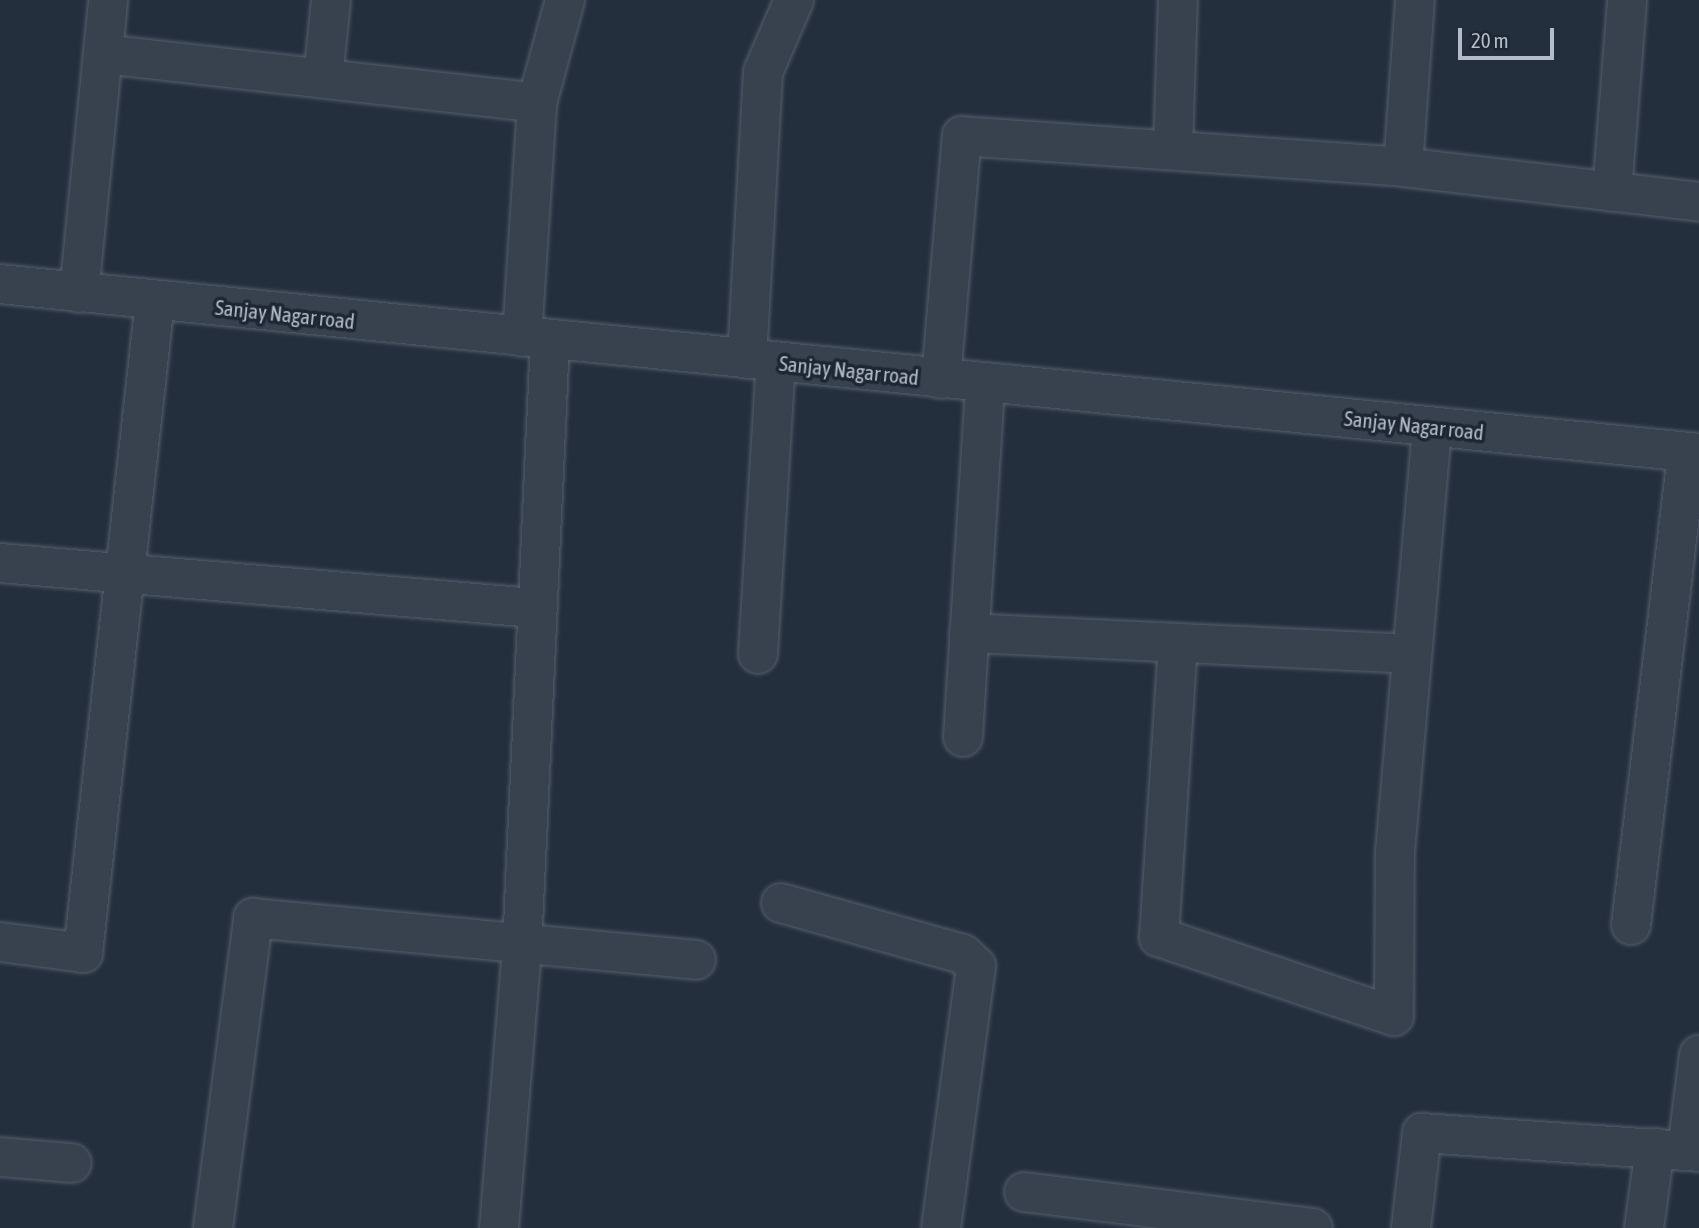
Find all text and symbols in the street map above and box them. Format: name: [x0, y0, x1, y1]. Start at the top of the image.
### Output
scale bar: [1461, 14, 1557, 58]
text: 20 m: [1471, 28, 1509, 52]
street label: Sanjay Nagar road: [214, 294, 356, 334]
street label: Sanjay Nagar road: [778, 350, 920, 390]
street label: Sanjay Nagar road: [1343, 405, 1485, 445]

